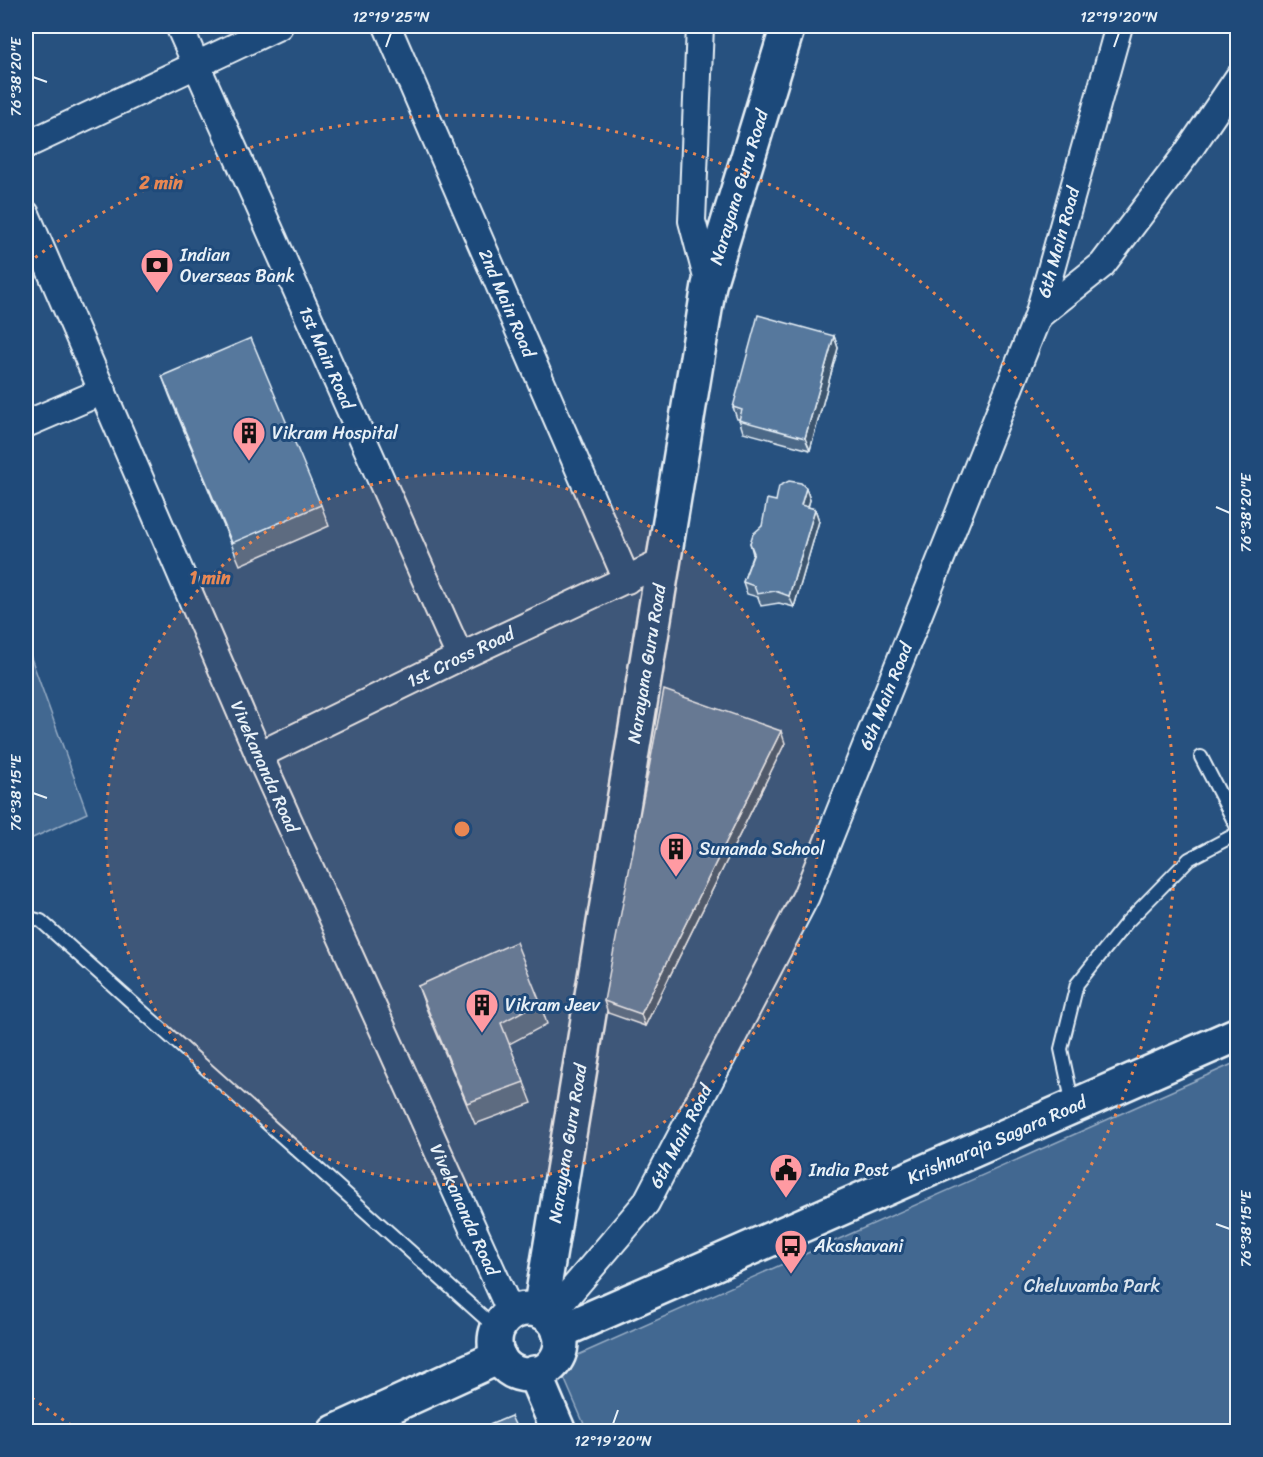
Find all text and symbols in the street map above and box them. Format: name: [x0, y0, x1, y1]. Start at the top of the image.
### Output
text: 12°19'25"N: [352, 4, 430, 30]
text: 12°19'20"N: [1080, 4, 1158, 30]
text: 76°38'20"E: [3, 36, 29, 117]
street label: Narayana Guru Road: [700, 104, 778, 269]
text: 2 min: [138, 167, 183, 199]
street label: 6th Main Road: [1028, 182, 1090, 301]
place label: Indian Overseas Bank: [179, 239, 295, 292]
street label: 2nd Main Road: [469, 244, 545, 364]
bank icon: Indian Overseas Bank: [139, 247, 175, 294]
street label: 1st Main Road: [290, 301, 364, 416]
building icon: Vikram Hospital: [231, 415, 267, 462]
place label: Vikram Hospital: [272, 417, 399, 449]
text: 76°38'20"E: [1233, 472, 1259, 553]
text: 1 min: [190, 562, 231, 594]
street label: Narayana Guru Road: [618, 580, 676, 746]
street label: 1st Cross Road: [401, 617, 521, 697]
street label: 6th Main Road: [850, 636, 922, 755]
street label: Vivekananda Road: [221, 695, 309, 840]
text: 76°38'15"E: [3, 753, 29, 831]
centre of rings: [452, 819, 472, 839]
building icon: Sunanda School: [658, 831, 694, 878]
place label: Sunanda School: [699, 833, 826, 865]
building icon: Vikram Jeev: [464, 987, 500, 1034]
place label: Vikram Jeev: [505, 989, 602, 1021]
street label: Narayana Guru Road: [539, 1060, 597, 1225]
street label: 6th Main Road: [640, 1077, 722, 1194]
street label: Krishnaraja Sagara Road: [902, 1086, 1093, 1193]
street label: Vivekananda Road: [421, 1138, 509, 1282]
public building icon: India Post: [768, 1152, 804, 1199]
place label: India Post: [808, 1154, 889, 1186]
text: 76°38'15"E: [1233, 1189, 1259, 1267]
bus stop icon: Akashavani: [773, 1228, 809, 1275]
place label: Akashavani: [813, 1230, 904, 1262]
park label: Cheluvamba Park: [1024, 1270, 1161, 1302]
text: 12°19'20"N: [574, 1428, 652, 1454]

